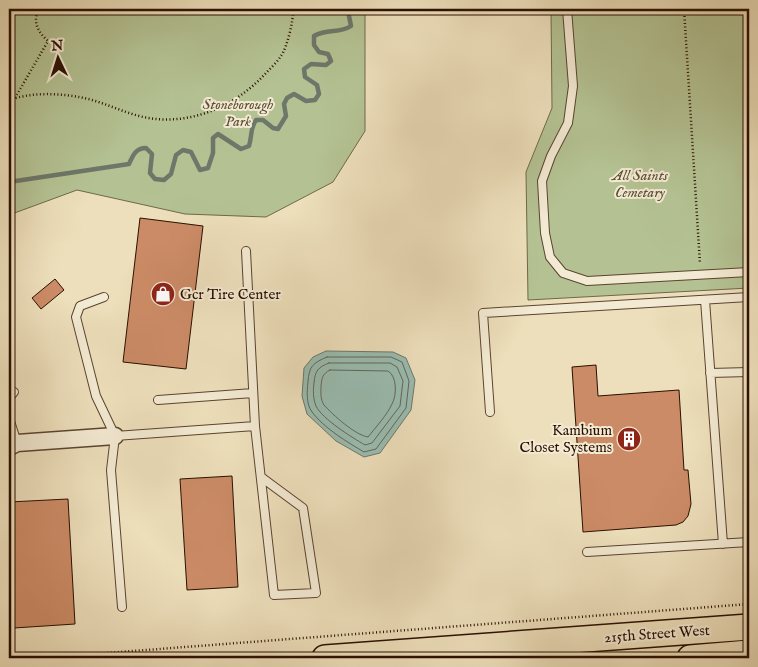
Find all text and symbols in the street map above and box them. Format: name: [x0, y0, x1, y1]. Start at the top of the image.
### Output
north arrow: [32, 32, 82, 82]
text: N: [49, 37, 64, 55]
park label: Stoneborough Park: [203, 95, 274, 131]
park label: All Saints Cemetary: [610, 166, 668, 202]
shop icon: Gcr Tire Center: [150, 281, 176, 307]
place label: Gcr Tire Center: [180, 285, 281, 304]
place label: Kambium Closet Systems: [520, 421, 612, 457]
building icon: Kambium Closet Systems: [616, 426, 642, 452]
street label: 215th Street West: [604, 621, 710, 647]

